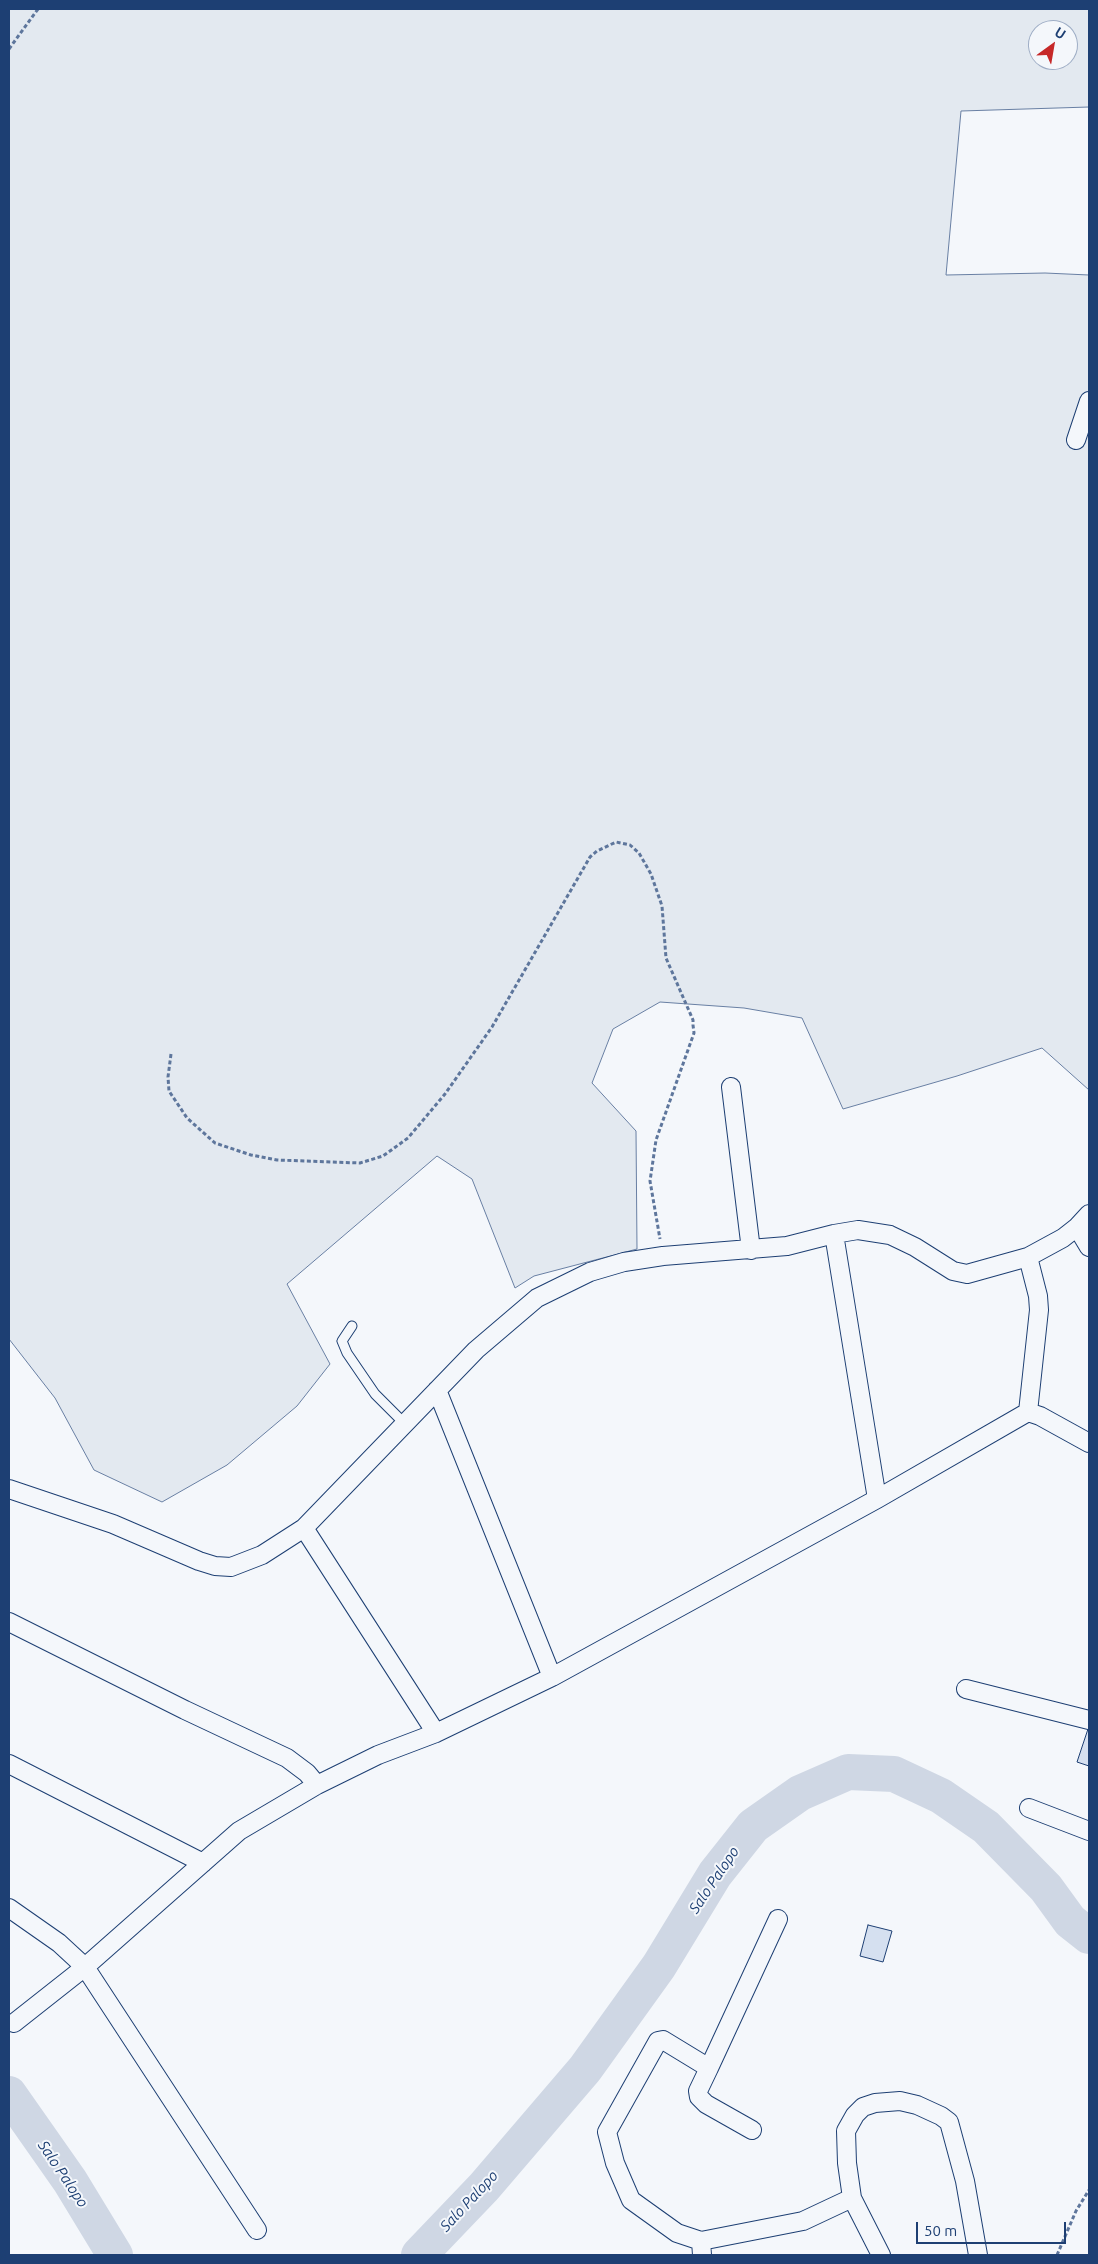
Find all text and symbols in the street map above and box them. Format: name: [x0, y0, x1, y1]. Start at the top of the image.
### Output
north arrow: [1028, 20, 1078, 70]
text: U: [1052, 24, 1069, 43]
water label: Salo Palopo: [685, 1843, 743, 1917]
water label: Salo Palopo: [34, 2137, 92, 2211]
water label: Salo Palopo: [436, 2167, 502, 2235]
scale bar: [918, 2212, 1068, 2244]
text: 50 m: [924, 2222, 957, 2239]

